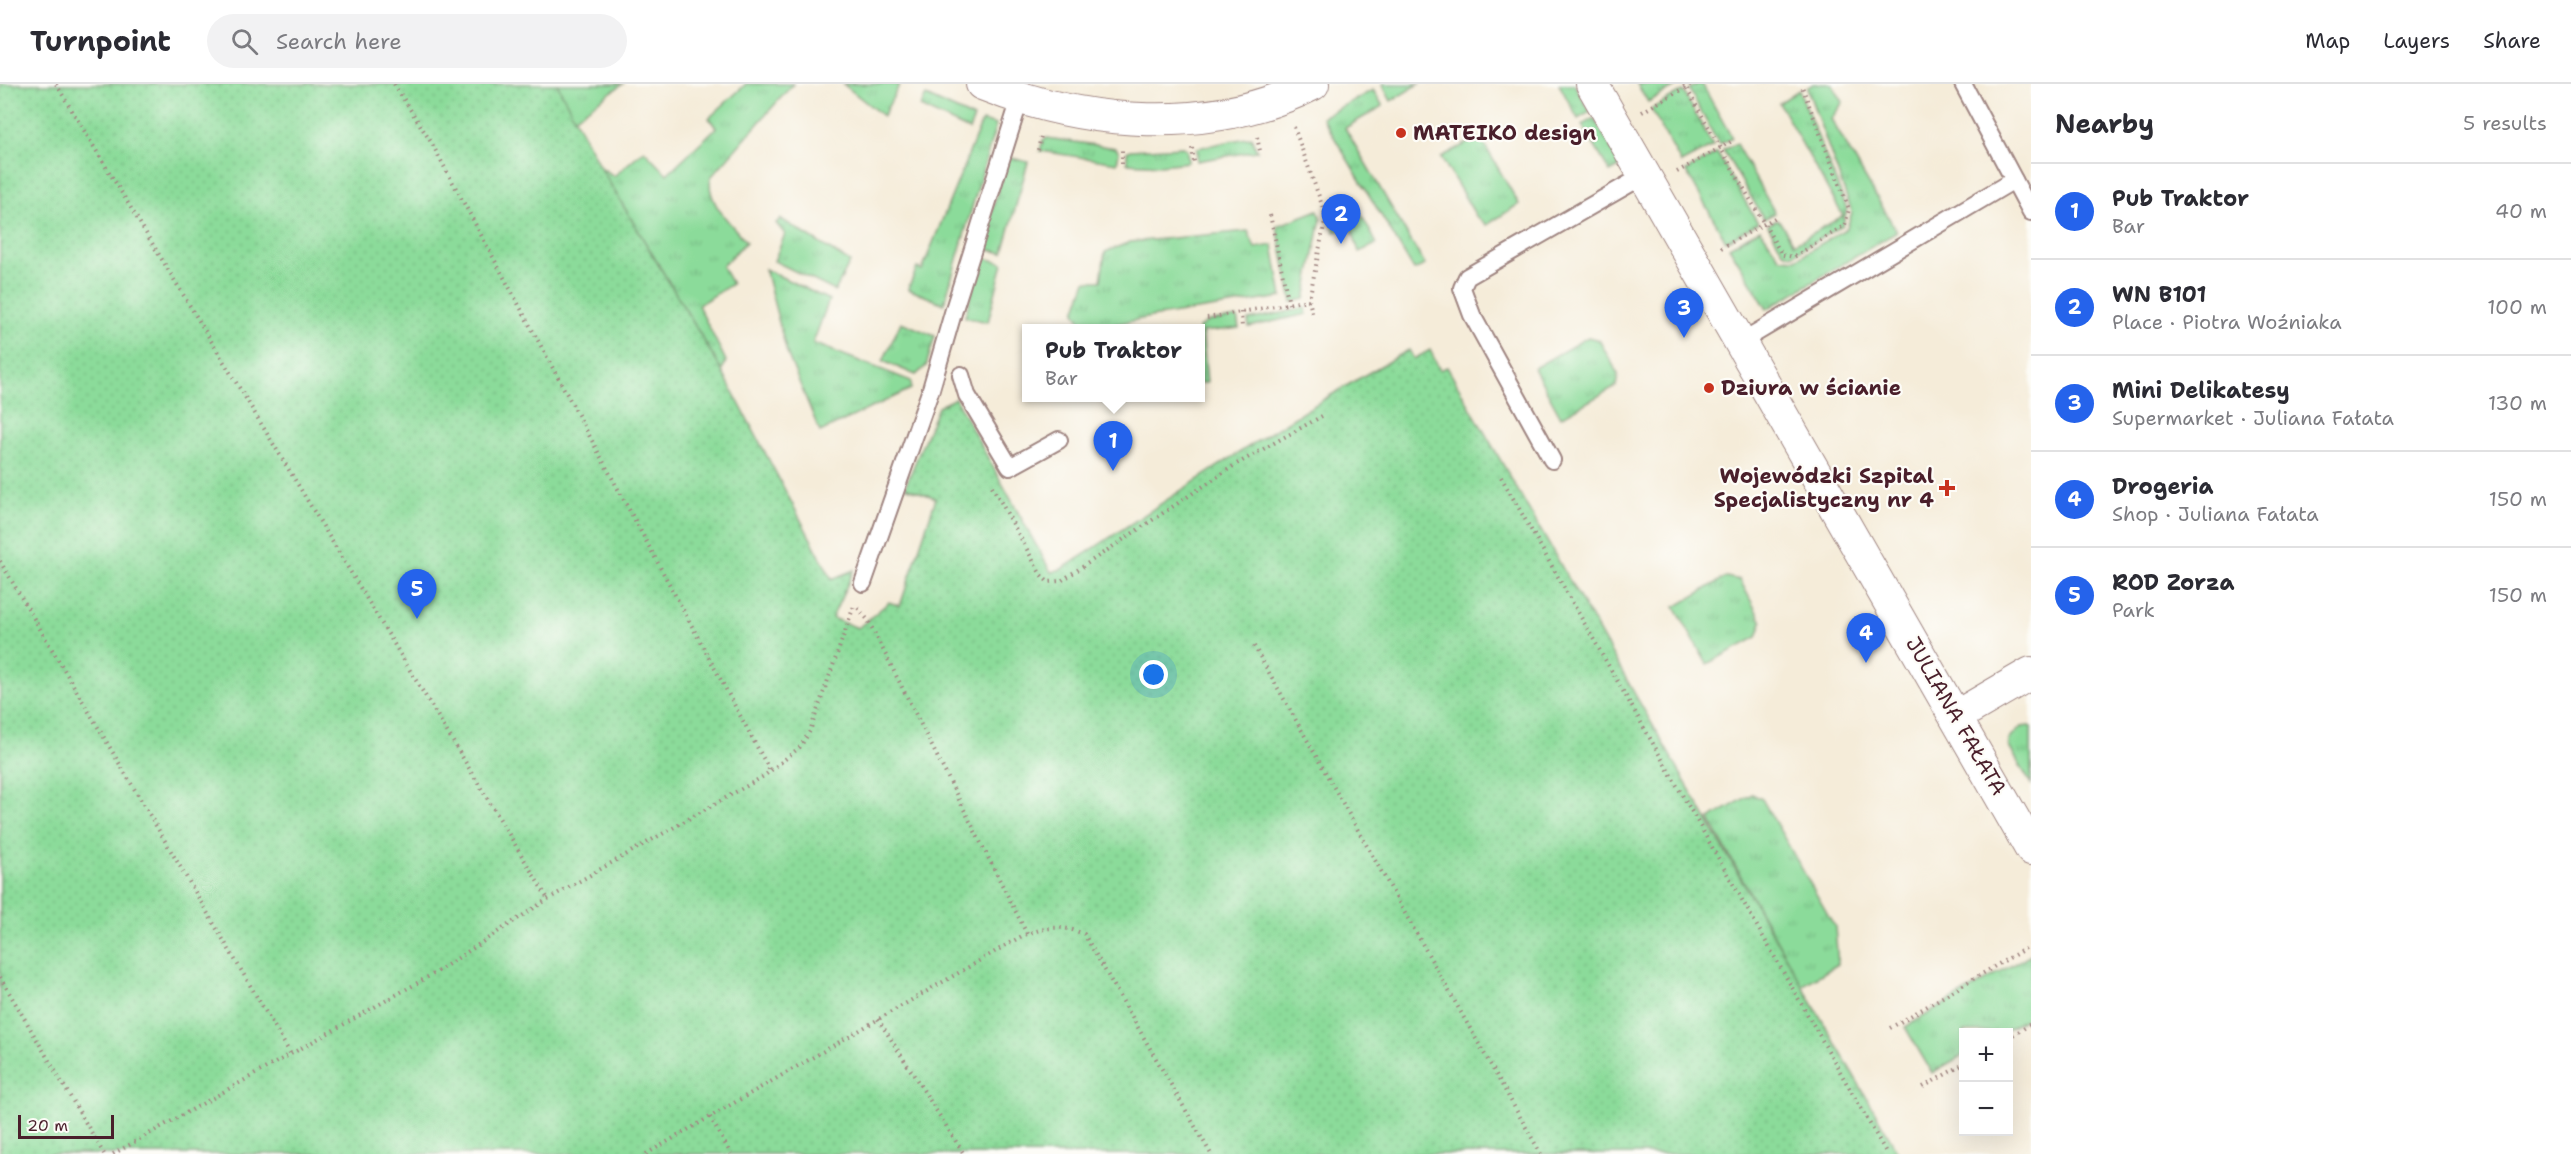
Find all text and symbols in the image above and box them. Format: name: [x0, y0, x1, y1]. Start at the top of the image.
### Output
search box: [207, 14, 627, 68]
text: Turnpoint: [30, 22, 171, 60]
icon: search: [228, 25, 261, 58]
text: Search here: [276, 27, 402, 56]
text: Map: [2305, 27, 2350, 55]
text: Layers: [2383, 27, 2450, 55]
text: Share: [2483, 27, 2541, 55]
text: Nearby: [2055, 106, 2154, 141]
text: 5 results: [2463, 110, 2547, 136]
place label: MATEIKO design: [1413, 119, 1596, 147]
marker: MATEIKO design: [1394, 126, 1408, 140]
text: Pub Traktor: [2112, 184, 2249, 213]
pin: 2: [1322, 194, 1360, 244]
text: 1: [2070, 198, 2079, 224]
text: 40 m: [2495, 198, 2547, 224]
text: Bar: [2112, 213, 2145, 239]
text: WN B101: [2112, 280, 2206, 309]
pin: 3: [1664, 288, 1704, 338]
text: 2: [2068, 294, 2082, 320]
text: 100 m: [2487, 294, 2547, 320]
text: Place · Piotra Woźniaka: [2112, 309, 2342, 335]
popup: [1022, 324, 1205, 402]
text: Pub Traktor: [1045, 336, 1182, 365]
text: Bar: [1045, 365, 1078, 391]
place label: Dziura w ścianie: [1721, 374, 1901, 402]
text: Mini Delikatesy: [2112, 376, 2290, 405]
marker: Dziura w ścianie: [1702, 381, 1716, 395]
text: 3: [2068, 390, 2082, 416]
text: 130 m: [2488, 390, 2547, 416]
text: Supermarket · Juliana Fałata: [2112, 405, 2394, 431]
pin: 1: [1094, 422, 1132, 471]
place label: Wojewódzki Szpital Specjalistyczny nr 4: [1714, 462, 1934, 514]
text: Drogeria: [2112, 472, 2214, 501]
marker: Wojewódzki Szpital Specjalistyczny nr 4: [1938, 479, 1956, 497]
text: 4: [2068, 486, 2082, 512]
text: 150 m: [2489, 486, 2547, 512]
text: Shop · Juliana Fałata: [2112, 501, 2319, 527]
text: ROD Zorza: [2112, 568, 2234, 597]
pin: 5: [398, 570, 436, 619]
text: 5: [2068, 582, 2081, 608]
text: 150 m: [2489, 582, 2547, 608]
text: Park: [2112, 597, 2155, 623]
pin: 4: [1846, 614, 1886, 663]
street label: JULIANA FAŁATA: [1899, 632, 2013, 800]
your location: [1139, 660, 1168, 689]
map controls: [1959, 1028, 2013, 1136]
button: +: [1959, 1028, 2013, 1082]
button: −: [1959, 1082, 2013, 1136]
scale bar: [18, 1112, 114, 1140]
text: 20 m: [27, 1115, 68, 1136]

